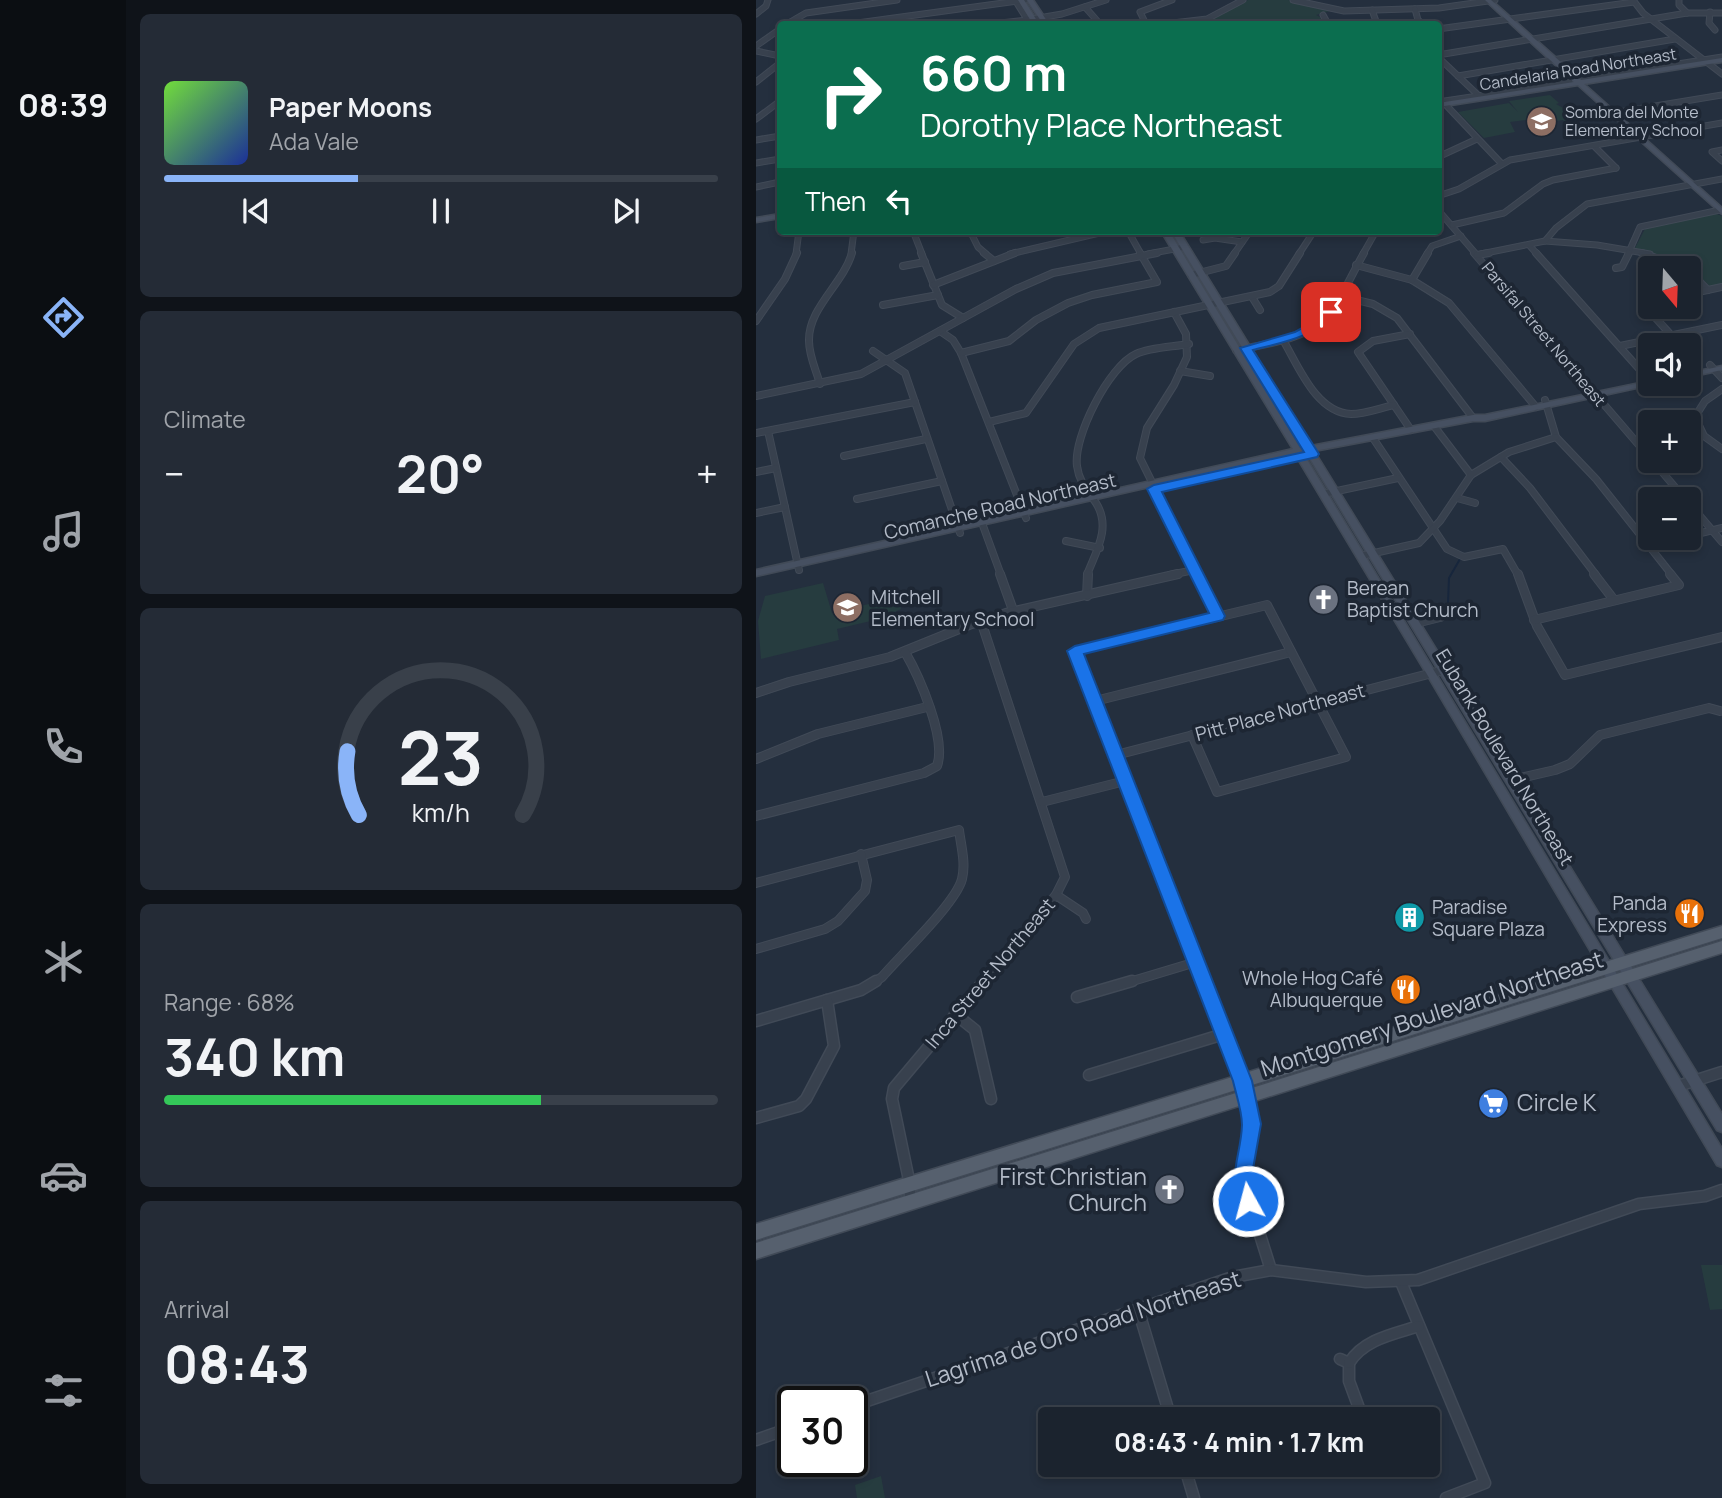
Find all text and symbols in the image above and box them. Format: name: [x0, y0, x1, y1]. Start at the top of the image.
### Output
text: 660 m: [920, 39, 1067, 106]
street label: Candelaria Road Northeast: [1478, 43, 1678, 95]
icon: right: [805, 49, 896, 140]
text: 08:39: [18, 83, 108, 127]
text: Paper Moons: [269, 89, 432, 125]
place label: Sombra del Monte Elementary School: [1565, 101, 1703, 141]
text: Dorothy Place Northeast: [920, 103, 1283, 147]
school or university icon: Sombra del Monte Elementary School: [1525, 104, 1559, 138]
text: Ada Vale: [269, 125, 359, 157]
icon: left: [880, 182, 918, 220]
text: Then: [805, 183, 866, 219]
icon: previous: [237, 192, 275, 230]
icon: pause: [422, 192, 460, 230]
icon: next: [607, 192, 645, 230]
north arrow: [1638, 256, 1701, 318]
map controls: [1638, 256, 1701, 550]
street label: Parsifal Street Northeast: [1477, 257, 1611, 411]
pin: [1301, 282, 1361, 342]
icon: directions: [39, 293, 88, 342]
icon: arrive: [1312, 293, 1350, 331]
button: sound: [1638, 333, 1701, 396]
text: Climate: [164, 403, 246, 435]
button: +: [1638, 410, 1701, 473]
text: 20°: [396, 438, 485, 509]
text: −: [164, 447, 185, 499]
text: +: [696, 447, 718, 499]
street label: Comanche Road Northeast: [881, 467, 1119, 545]
button: −: [1638, 487, 1701, 550]
icon: music: [39, 507, 88, 556]
place label: Berean Baptist Church: [1347, 575, 1479, 623]
church icon: Berean Baptist Church: [1307, 582, 1341, 616]
place label: Mitchell Elementary School: [871, 584, 1034, 632]
school or university icon: Mitchell Elementary School: [831, 591, 865, 625]
street label: Eubank Boulevard Northeast: [1430, 644, 1580, 870]
street label: Pitt Place Northeast: [1192, 677, 1368, 747]
text: 23: [398, 707, 484, 807]
icon: phone: [39, 722, 88, 771]
text: km/h: [412, 795, 470, 830]
place label: Panda Express: [1597, 890, 1667, 938]
street label: Inca Street Northeast: [919, 892, 1061, 1054]
place label: Paradise Square Plaza: [1432, 894, 1545, 942]
restaurant icon: Panda Express: [1673, 897, 1707, 931]
building icon: Paradise Square Plaza: [1392, 901, 1426, 935]
icon: climate: [39, 937, 88, 986]
street label: Montgomery Boulevard Northeast: [1256, 942, 1607, 1084]
place label: Whole Hog Café Albuquerque: [1242, 965, 1383, 1013]
restaurant icon: Whole Hog Café Albuquerque: [1389, 972, 1423, 1006]
text: Range · 68%: [164, 986, 295, 1018]
text: 340 km: [164, 1021, 345, 1092]
supermarket icon: Circle K: [1477, 1086, 1511, 1120]
place label: Circle K: [1517, 1086, 1597, 1118]
icon: car: [39, 1151, 88, 1200]
place label: First Christian Church: [999, 1160, 1147, 1218]
position arrow: [1211, 1164, 1285, 1238]
church icon: First Christian Church: [1153, 1173, 1187, 1207]
street label: Lagrima de Oro Road Northeast: [921, 1262, 1245, 1394]
text: Arrival: [164, 1293, 230, 1325]
text: 08:43: [164, 1328, 310, 1399]
icon: filters: [39, 1366, 88, 1415]
speed limit sign: 30: [777, 1386, 868, 1477]
text: 08:43 · 4 min · 1.7 km: [1114, 1424, 1364, 1460]

